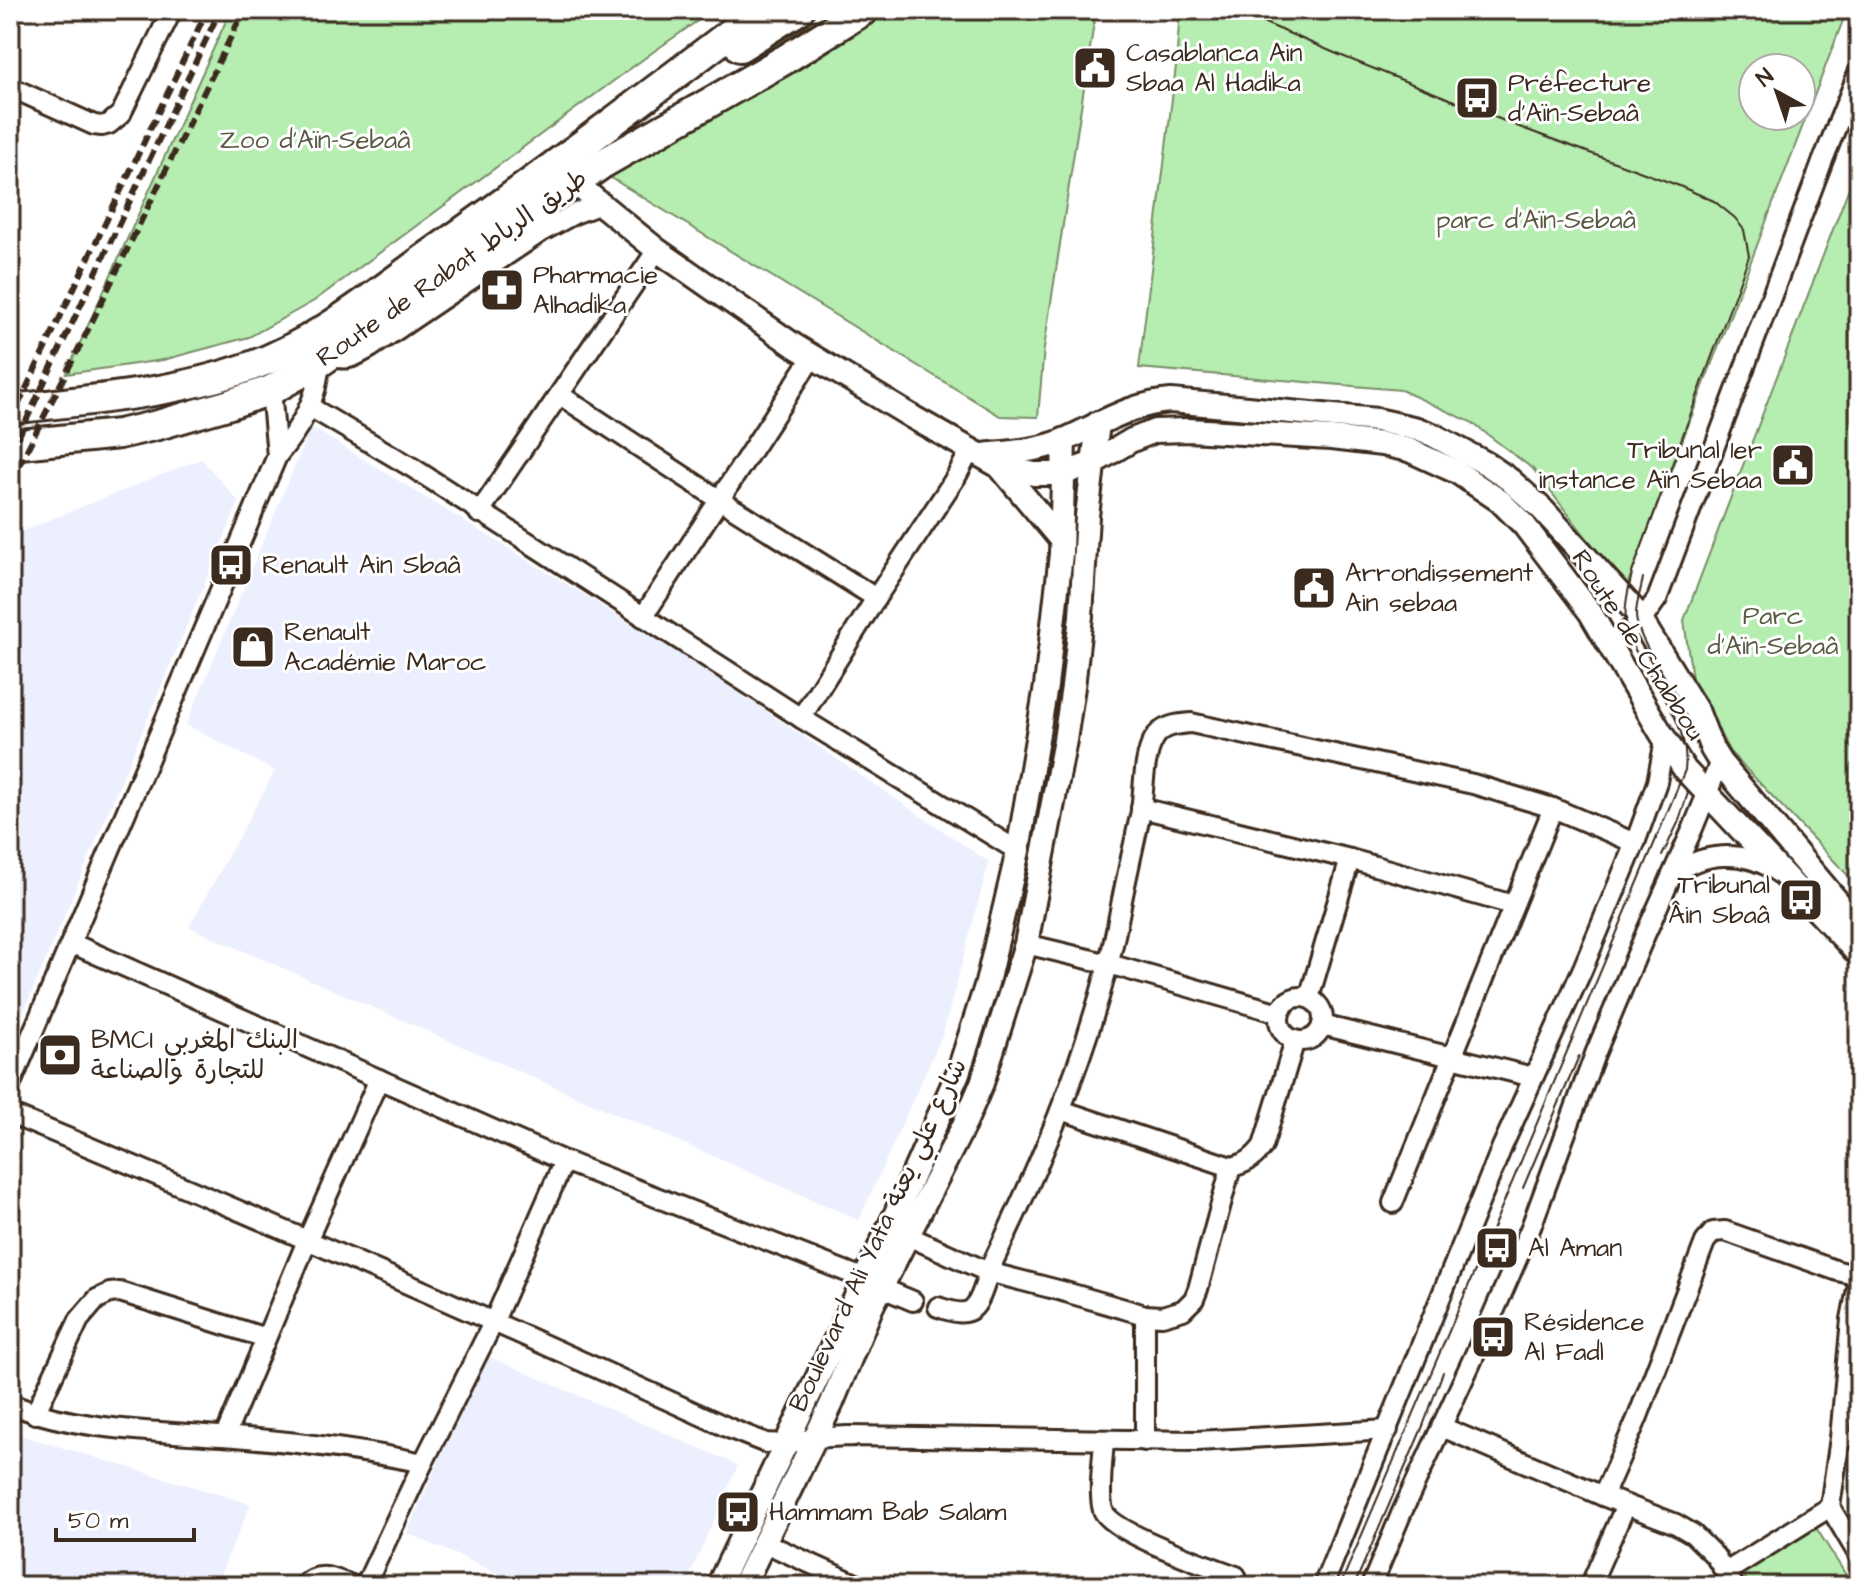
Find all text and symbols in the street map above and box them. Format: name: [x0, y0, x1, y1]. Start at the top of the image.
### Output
place label: Casablanca Ain Sbaa Al Hadika: [1126, 35, 1303, 101]
public building icon: Casablanca Ain Sbaa Al Hadika: [1071, 44, 1119, 92]
north arrow: [1737, 52, 1817, 132]
text: N: [1750, 61, 1781, 94]
place label: Préfecture d'Aïn-Sebaâ: [1508, 65, 1651, 131]
bus stop icon: Préfecture d'Aïn-Sebaâ: [1453, 74, 1501, 122]
park label: Zoo d'Aïn-Sebaâ: [219, 122, 411, 158]
street label: Route de Rabat طريق الرباط: [309, 160, 595, 376]
park label: parc d'Aïn-Sebaâ: [1436, 202, 1636, 238]
place label: Pharmacie Alhadika: [533, 257, 658, 323]
pharmacy icon: Pharmacie Alhadika: [478, 266, 526, 314]
place label: Tribunal 1er instance Aïn Sebaa: [1539, 432, 1762, 498]
public building icon: Tribunal 1er instance Aïn Sebaa: [1769, 441, 1817, 489]
bus stop icon: Renault Ain Sbaâ: [207, 541, 255, 589]
street label: Route de Chabbou: [1563, 543, 1713, 747]
place label: Renault Ain Sbaâ: [262, 547, 461, 583]
place label: Arrondissement Ain sebaa: [1345, 555, 1534, 621]
public building icon: Arrondissement Ain sebaa: [1290, 564, 1338, 612]
park label: Parc d'Aïn-Sebaâ: [1707, 598, 1839, 664]
place label: Renault Académie Maroc: [284, 614, 487, 680]
shop icon: Renault Académie Maroc: [229, 623, 277, 671]
place label: Tribunal Âin Sbaâ: [1668, 867, 1770, 933]
bus stop icon: Tribunal Âin Sbaâ: [1777, 876, 1825, 924]
place label: BMCI البنك المغربي للتجارة والصناعة: [91, 1022, 298, 1088]
bank icon: BMCI البنك المغربي للتجارة والصناعة: [36, 1031, 84, 1079]
street label: Boulevard Ali Yata شارع علي يعتة: [780, 1052, 980, 1419]
bus stop icon: Al Aman: [1473, 1224, 1521, 1272]
place label: Al Aman: [1528, 1230, 1622, 1266]
place label: Résidence Al Fadl: [1524, 1304, 1645, 1370]
bus stop icon: Résidence Al Fadl: [1469, 1313, 1517, 1361]
bus stop icon: Hammam Bab Salam: [714, 1488, 762, 1536]
scale bar: [56, 1492, 194, 1542]
place label: Hammam Bab Salam: [769, 1494, 1007, 1530]
text: 50 m: [68, 1504, 129, 1538]

